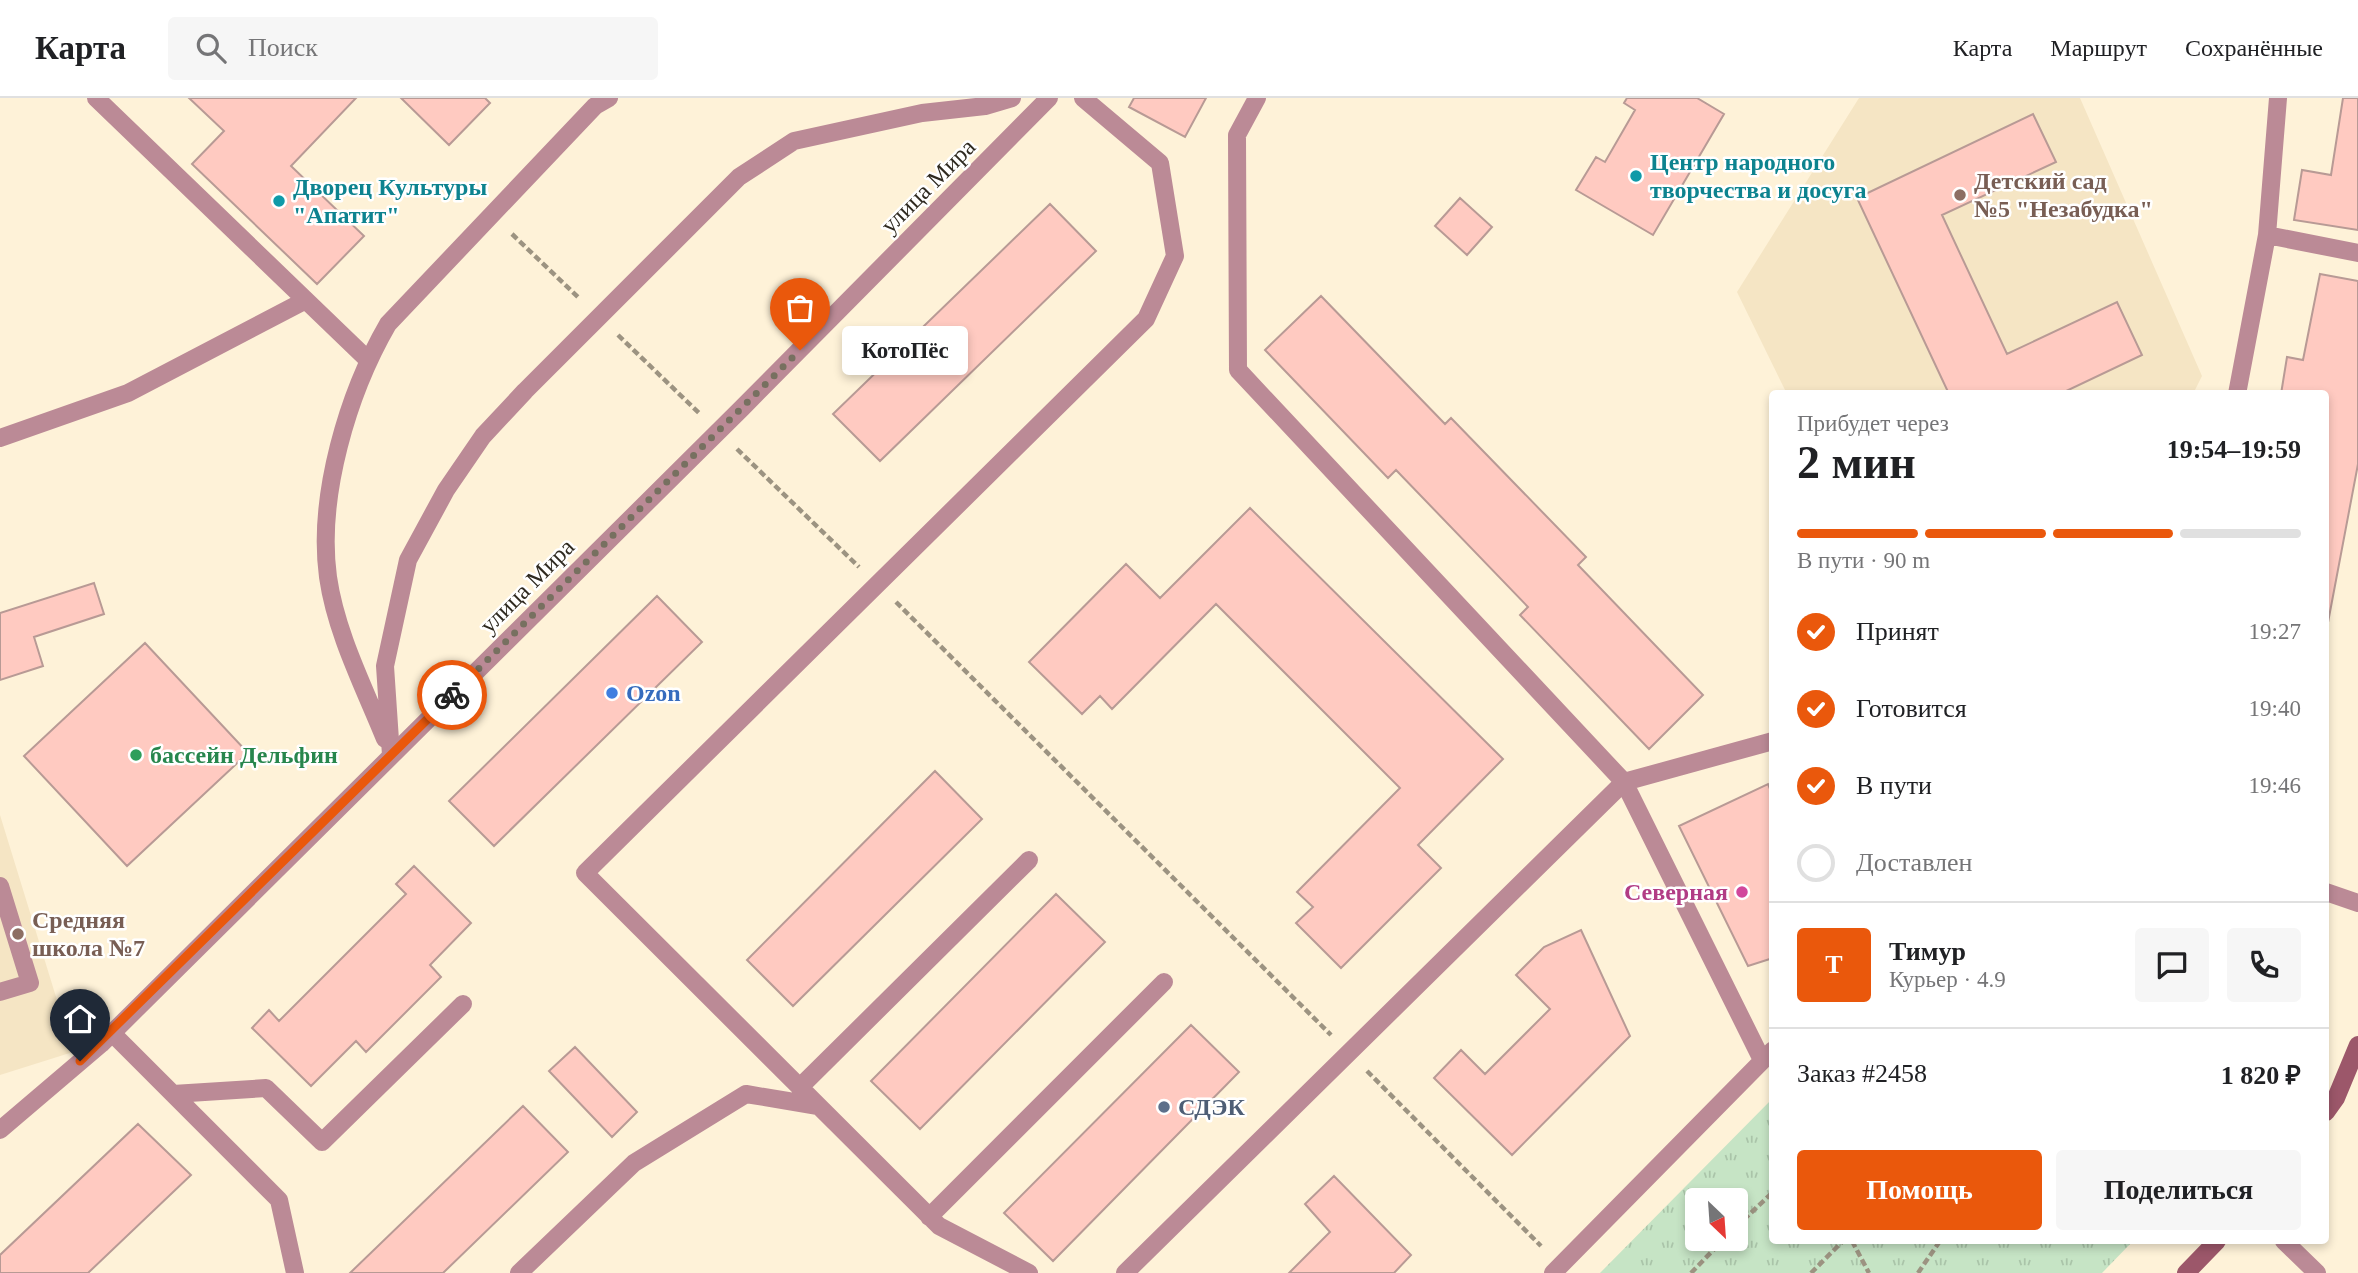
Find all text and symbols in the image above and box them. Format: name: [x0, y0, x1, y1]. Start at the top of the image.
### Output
search box: [168, 17, 658, 80]
icon: search: [192, 29, 230, 67]
text: Карта: [35, 30, 126, 66]
text: Поиск: [248, 33, 318, 62]
text: Карта: [1953, 35, 2012, 61]
text: Маршрут: [2050, 35, 2147, 61]
text: Сохранённые: [2185, 35, 2323, 61]
street label: улица Мира: [876, 133, 981, 238]
place label: Центр народного творчества и досуга: [1650, 149, 1866, 203]
marker: Центр народного творчества и досуга: [1628, 168, 1644, 184]
place label: Детский сад №5 "Незабудка": [1974, 168, 2153, 222]
place label: Дворец Культуры "Апатит": [293, 174, 487, 228]
marker: Детский сад №5 "Незабудка": [1952, 187, 1968, 203]
marker: Дворец Культуры "Апатит": [271, 193, 287, 209]
pin: [770, 278, 830, 350]
icon: bag: [781, 289, 819, 327]
callout: КотоПёс: [842, 326, 968, 374]
text: КотоПёс: [861, 338, 949, 363]
text: Прибудет через: [1797, 411, 1949, 436]
text: 19:54–19:59: [2167, 435, 2301, 464]
text: 2 мин: [1797, 437, 1916, 488]
street label: улица Мира: [475, 533, 580, 638]
text: В пути · 90 m: [1797, 548, 1930, 573]
icon: check: [1797, 613, 1835, 651]
text: Принят: [1856, 617, 1939, 646]
text: 19:27: [2249, 619, 2301, 644]
courier: [417, 660, 487, 730]
icon: bike: [433, 676, 471, 714]
place label: Ozon: [626, 680, 681, 706]
marker: Ozon: [604, 685, 620, 701]
icon: check: [1797, 690, 1835, 728]
text: Готовится: [1856, 694, 1967, 723]
text: 19:40: [2249, 696, 2301, 721]
place label: бассейн Дельфин: [150, 742, 338, 768]
marker: бассейн Дельфин: [128, 747, 144, 763]
icon: check: [1797, 767, 1835, 805]
text: В пути: [1856, 771, 1932, 800]
text: 19:46: [2249, 773, 2301, 798]
text: Доставлен: [1856, 848, 1973, 877]
place label: Северная: [1624, 879, 1728, 905]
marker: Северная: [1734, 884, 1750, 900]
place label: Средняя школа №7: [32, 907, 145, 961]
marker: Средняя школа №7: [10, 926, 26, 942]
button: chat: [2135, 928, 2209, 1002]
button: phone: [2227, 928, 2301, 1002]
text: Тимур: [1889, 937, 1966, 966]
text: Т: [1825, 950, 1843, 979]
text: Курьер · 4.9: [1889, 967, 2006, 992]
pin: [50, 989, 110, 1061]
icon: home: [61, 1000, 99, 1038]
text: Заказ #2458: [1797, 1059, 1927, 1088]
text: 1 820 ₽: [2221, 1061, 2301, 1090]
place label: СДЭК: [1178, 1094, 1246, 1120]
marker: СДЭК: [1156, 1099, 1172, 1115]
button: Помощь: [1797, 1150, 2042, 1230]
button: Поделиться: [2056, 1150, 2301, 1230]
north arrow: [1685, 1188, 1748, 1251]
map controls: [1685, 1188, 1748, 1251]

